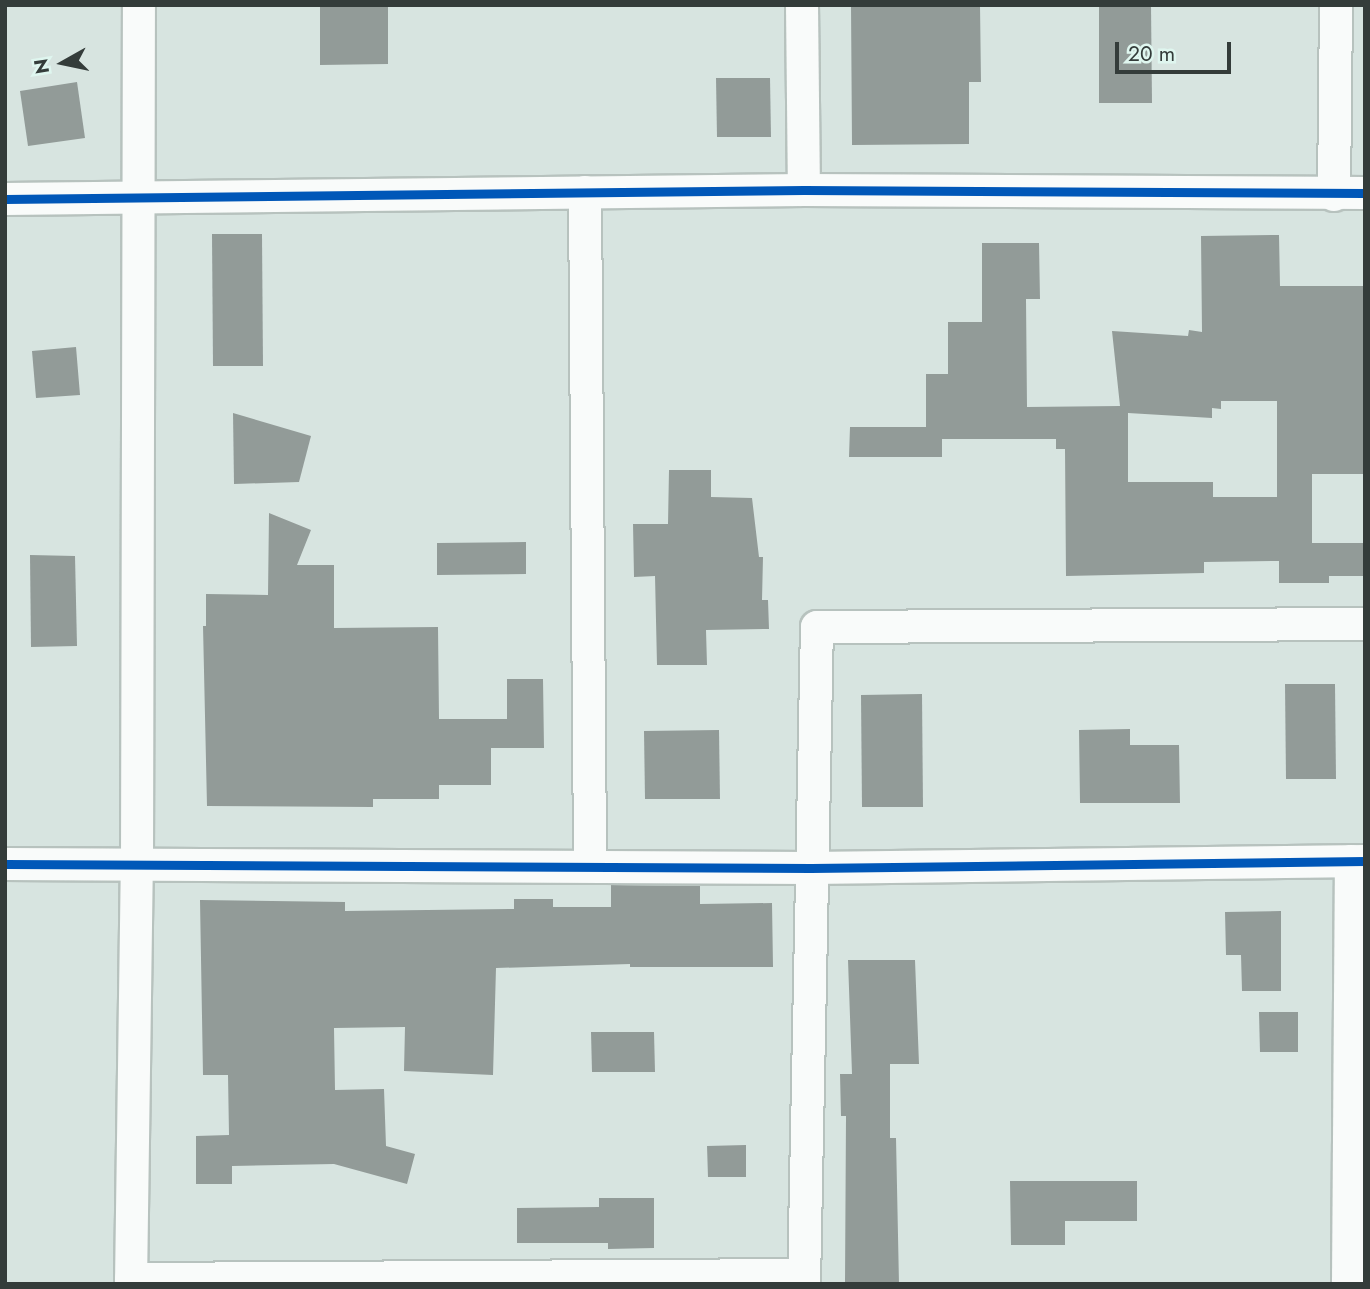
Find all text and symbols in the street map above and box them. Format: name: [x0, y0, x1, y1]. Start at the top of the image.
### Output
north arrow: [28, 28, 98, 98]
scale bar: [1118, 28, 1234, 72]
text: 20 m: [1128, 39, 1175, 69]
text: N: [27, 57, 56, 76]

